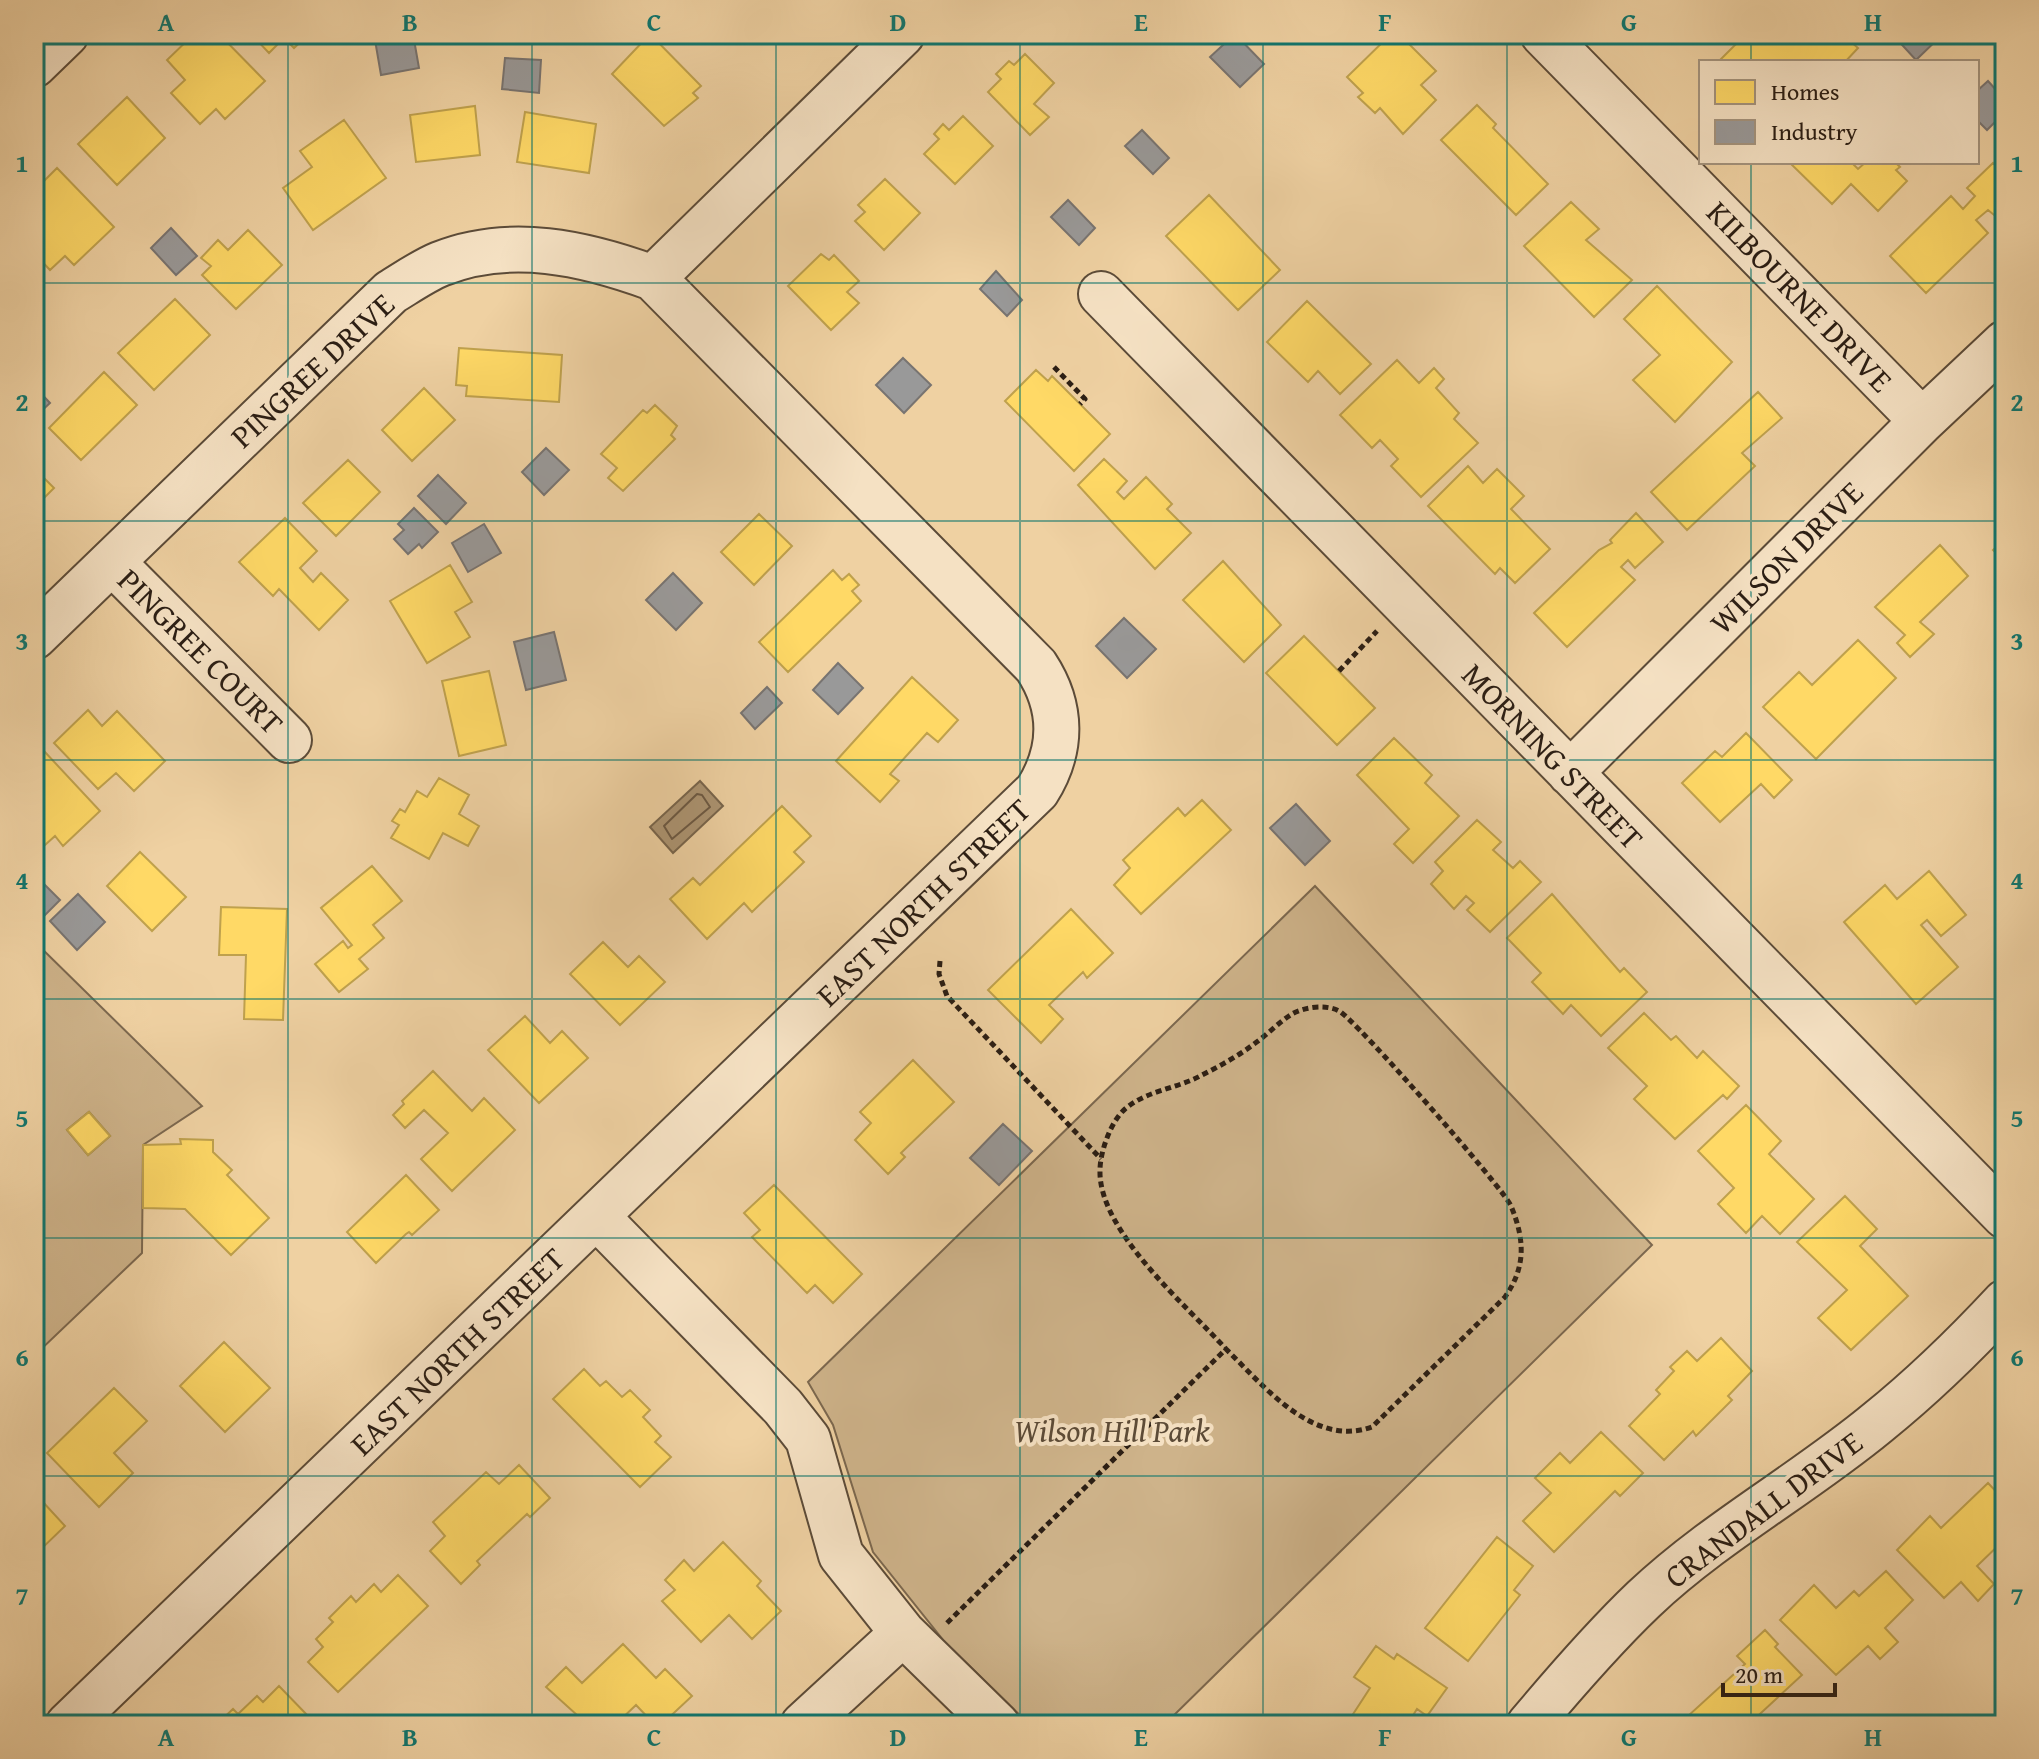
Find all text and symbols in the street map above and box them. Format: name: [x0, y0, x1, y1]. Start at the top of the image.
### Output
text: A: [158, 2, 175, 41]
text: B: [402, 2, 418, 41]
text: C: [647, 2, 661, 41]
text: D: [890, 2, 906, 41]
text: E: [1134, 2, 1148, 41]
text: F: [1378, 2, 1392, 41]
text: G: [1621, 2, 1637, 41]
text: H: [1864, 2, 1882, 41]
legend: [1699, 60, 1979, 164]
text: Homes: [1771, 74, 1840, 109]
text: Industry: [1771, 114, 1858, 149]
text: 1: [15, 143, 29, 182]
text: 1: [2010, 143, 2024, 182]
street label: KILBOURNE DRIVE: [1696, 190, 1904, 402]
street label: PINGREE DRIVE: [219, 281, 405, 459]
text: 2: [15, 382, 29, 421]
text: 2: [2010, 382, 2024, 421]
street label: WILSON DRIVE: [1698, 469, 1874, 645]
street label: PINGREE COURT: [107, 557, 295, 745]
text: 3: [15, 621, 29, 660]
text: 3: [2010, 621, 2024, 660]
street label: MORNING STREET: [1451, 652, 1655, 860]
street label: EAST NORTH STREET: [805, 787, 1041, 1017]
text: 4: [15, 860, 29, 899]
text: 4: [2010, 860, 2024, 899]
text: 5: [15, 1098, 29, 1137]
text: 5: [2010, 1098, 2024, 1137]
street label: EAST NORTH STREET: [339, 1236, 575, 1466]
text: 6: [15, 1337, 29, 1376]
text: 6: [2010, 1337, 2024, 1376]
park label: Wilson Hill Park: [1014, 1407, 1210, 1454]
street label: CRANDALL DRIVE: [1654, 1419, 1872, 1599]
text: 7: [15, 1576, 29, 1615]
text: 7: [2010, 1576, 2024, 1615]
scale bar: [1723, 1647, 1835, 1697]
text: 20 m: [1735, 1657, 1783, 1692]
text: A: [158, 1717, 175, 1756]
text: B: [402, 1717, 418, 1756]
text: C: [647, 1717, 661, 1756]
text: D: [890, 1717, 906, 1756]
text: E: [1134, 1717, 1148, 1756]
text: F: [1378, 1717, 1392, 1756]
text: G: [1621, 1717, 1637, 1756]
text: H: [1864, 1717, 1882, 1756]

